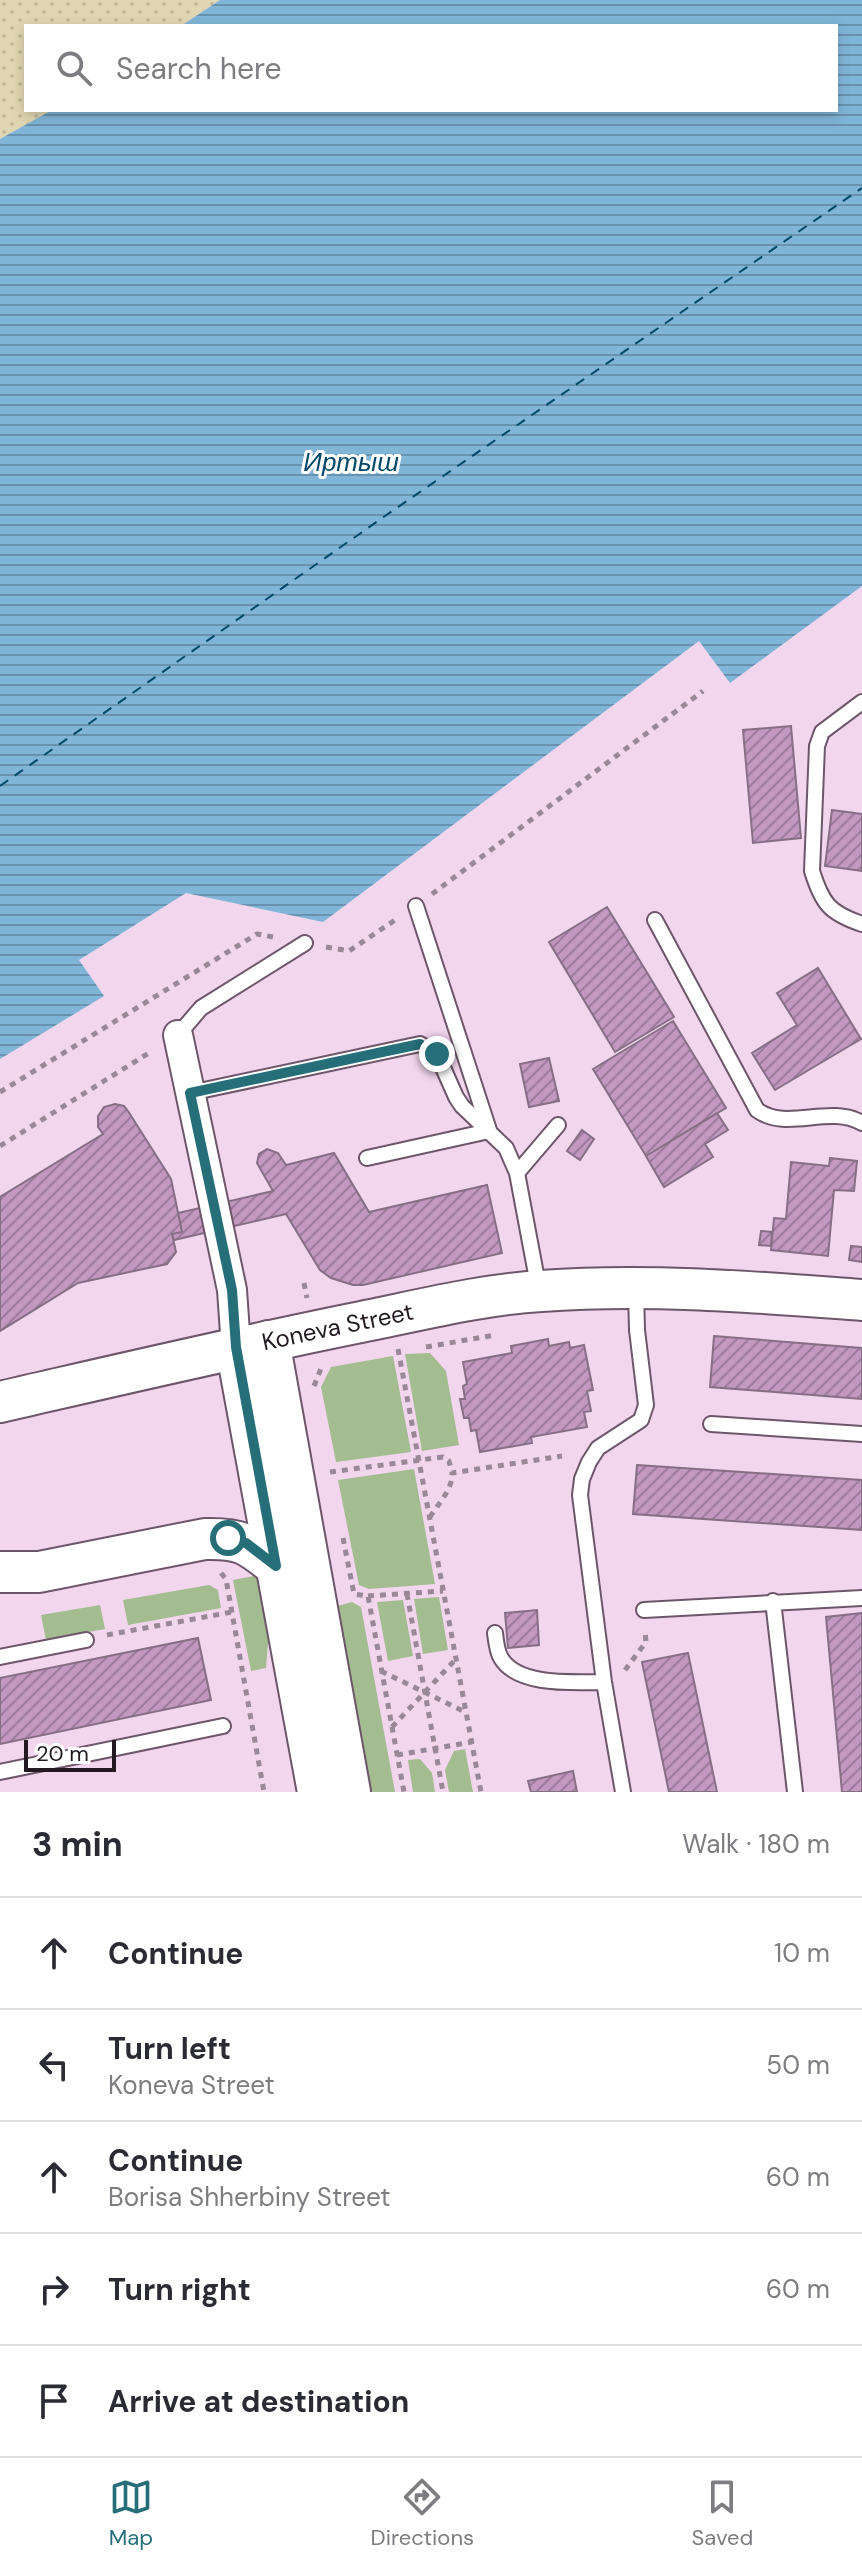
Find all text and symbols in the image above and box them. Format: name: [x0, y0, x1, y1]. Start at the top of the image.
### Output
search box: [24, 24, 838, 112]
icon: search: [52, 46, 96, 90]
text: Search here: [116, 49, 282, 88]
water label: Иртыш: [303, 445, 399, 479]
route end: [419, 1036, 455, 1072]
street label: Koneva Street: [259, 1295, 416, 1357]
route start: [210, 1520, 246, 1556]
scale bar: [24, 1736, 116, 1772]
text: 20 m: [36, 1739, 89, 1768]
text: 3 min: [32, 1822, 123, 1867]
text: Walk · 180 m: [682, 1827, 830, 1861]
icon: ahead: [32, 1931, 76, 1975]
text: Continue: [108, 1934, 243, 1973]
text: 10 m: [774, 1936, 830, 1970]
text: Turn left: [108, 2029, 231, 2068]
icon: left: [32, 2043, 76, 2087]
text: 50 m: [766, 2048, 830, 2082]
text: Koneva Street: [108, 2068, 275, 2102]
text: Continue: [108, 2141, 243, 2180]
icon: ahead: [32, 2155, 76, 2199]
text: 60 m: [766, 2160, 830, 2194]
text: Borisa Shherbiny Street: [108, 2180, 391, 2214]
icon: right: [32, 2267, 76, 2311]
text: Turn right: [108, 2270, 251, 2309]
text: 60 m: [766, 2272, 830, 2306]
icon: arrive: [32, 2379, 76, 2423]
text: Arrive at destination: [108, 2382, 409, 2421]
tab: Map: [109, 2475, 153, 2552]
tab: Directions: [371, 2475, 474, 2552]
tab: Saved: [692, 2475, 753, 2552]

